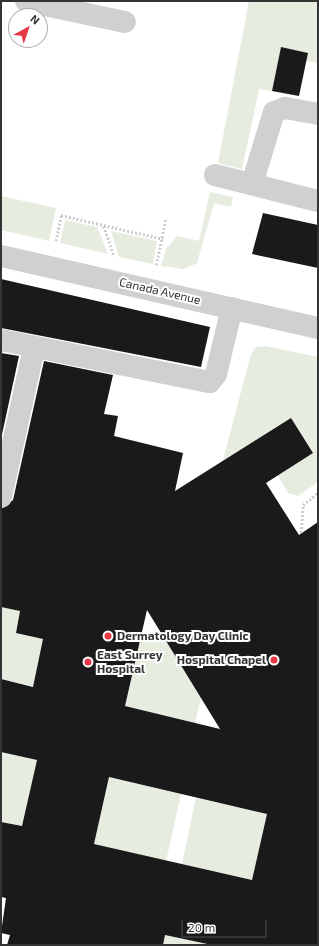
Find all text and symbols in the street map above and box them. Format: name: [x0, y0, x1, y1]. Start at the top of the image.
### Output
north arrow: [8, 8, 48, 48]
text: N: [28, 12, 43, 27]
street label: Canada Avenue: [118, 275, 202, 307]
place label: Dermatology Day Clinic: [117, 629, 249, 643]
marker: Dermatology Day Clinic: [102, 630, 114, 642]
place label: East Surrey Hospital: [97, 648, 162, 676]
place label: Hospital Chapel: [176, 653, 266, 667]
marker: Hospital Chapel: [269, 655, 279, 665]
marker: East Surrey Hospital: [82, 656, 94, 668]
scale bar: [183, 912, 269, 938]
text: 20 m: [188, 920, 215, 934]

